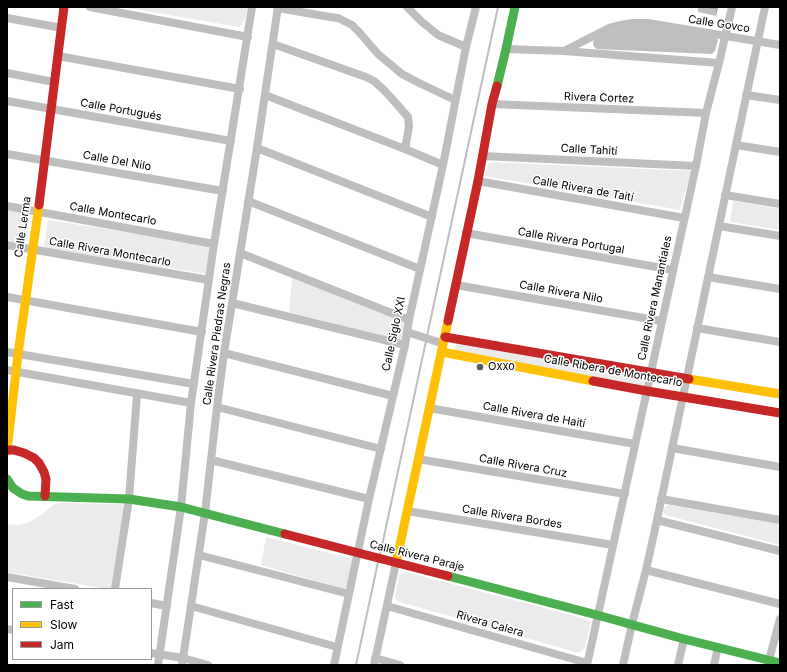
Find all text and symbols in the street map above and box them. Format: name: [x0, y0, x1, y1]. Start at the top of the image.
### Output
street label: Calle Govco: [687, 13, 751, 35]
street label: Rivera Cortez: [564, 90, 634, 106]
street label: Calle Portugués: [79, 96, 163, 124]
street label: Calle Tahití: [560, 142, 618, 158]
street label: Calle Del Nilo: [82, 148, 152, 174]
street label: Calle Rivera de Taití: [532, 174, 634, 204]
street label: Calle Lerma: [12, 195, 34, 259]
street label: Calle Montecarlo: [68, 200, 158, 228]
street label: Calle Rivera Portugal: [517, 225, 625, 257]
street label: Calle Rivera Manantiales: [635, 234, 675, 362]
street label: Calle Rivera Montecarlo: [48, 235, 172, 269]
street label: Calle Rivera Piedras Negras: [200, 262, 234, 406]
street label: Calle Rivera Nilo: [518, 278, 604, 306]
street label: Calle Siglo XXI: [380, 296, 408, 372]
street label: Calle Ribera de Montecarlo: [543, 352, 683, 390]
place label: Oxxo: [488, 360, 515, 374]
marker: Oxxo: [475, 362, 485, 372]
street label: Calle Rivera de Haití: [482, 399, 586, 431]
street label: Calle Rivera Cruz: [478, 452, 568, 480]
street label: Calle Rivera Bordes: [461, 503, 563, 531]
street label: Calle Rivera Paraje: [368, 538, 466, 574]
legend: [12, 588, 152, 660]
text: Fast: [50, 597, 74, 612]
street label: Rivera Calera: [455, 608, 525, 640]
text: Slow: [50, 617, 77, 632]
text: Jam: [50, 637, 74, 652]

